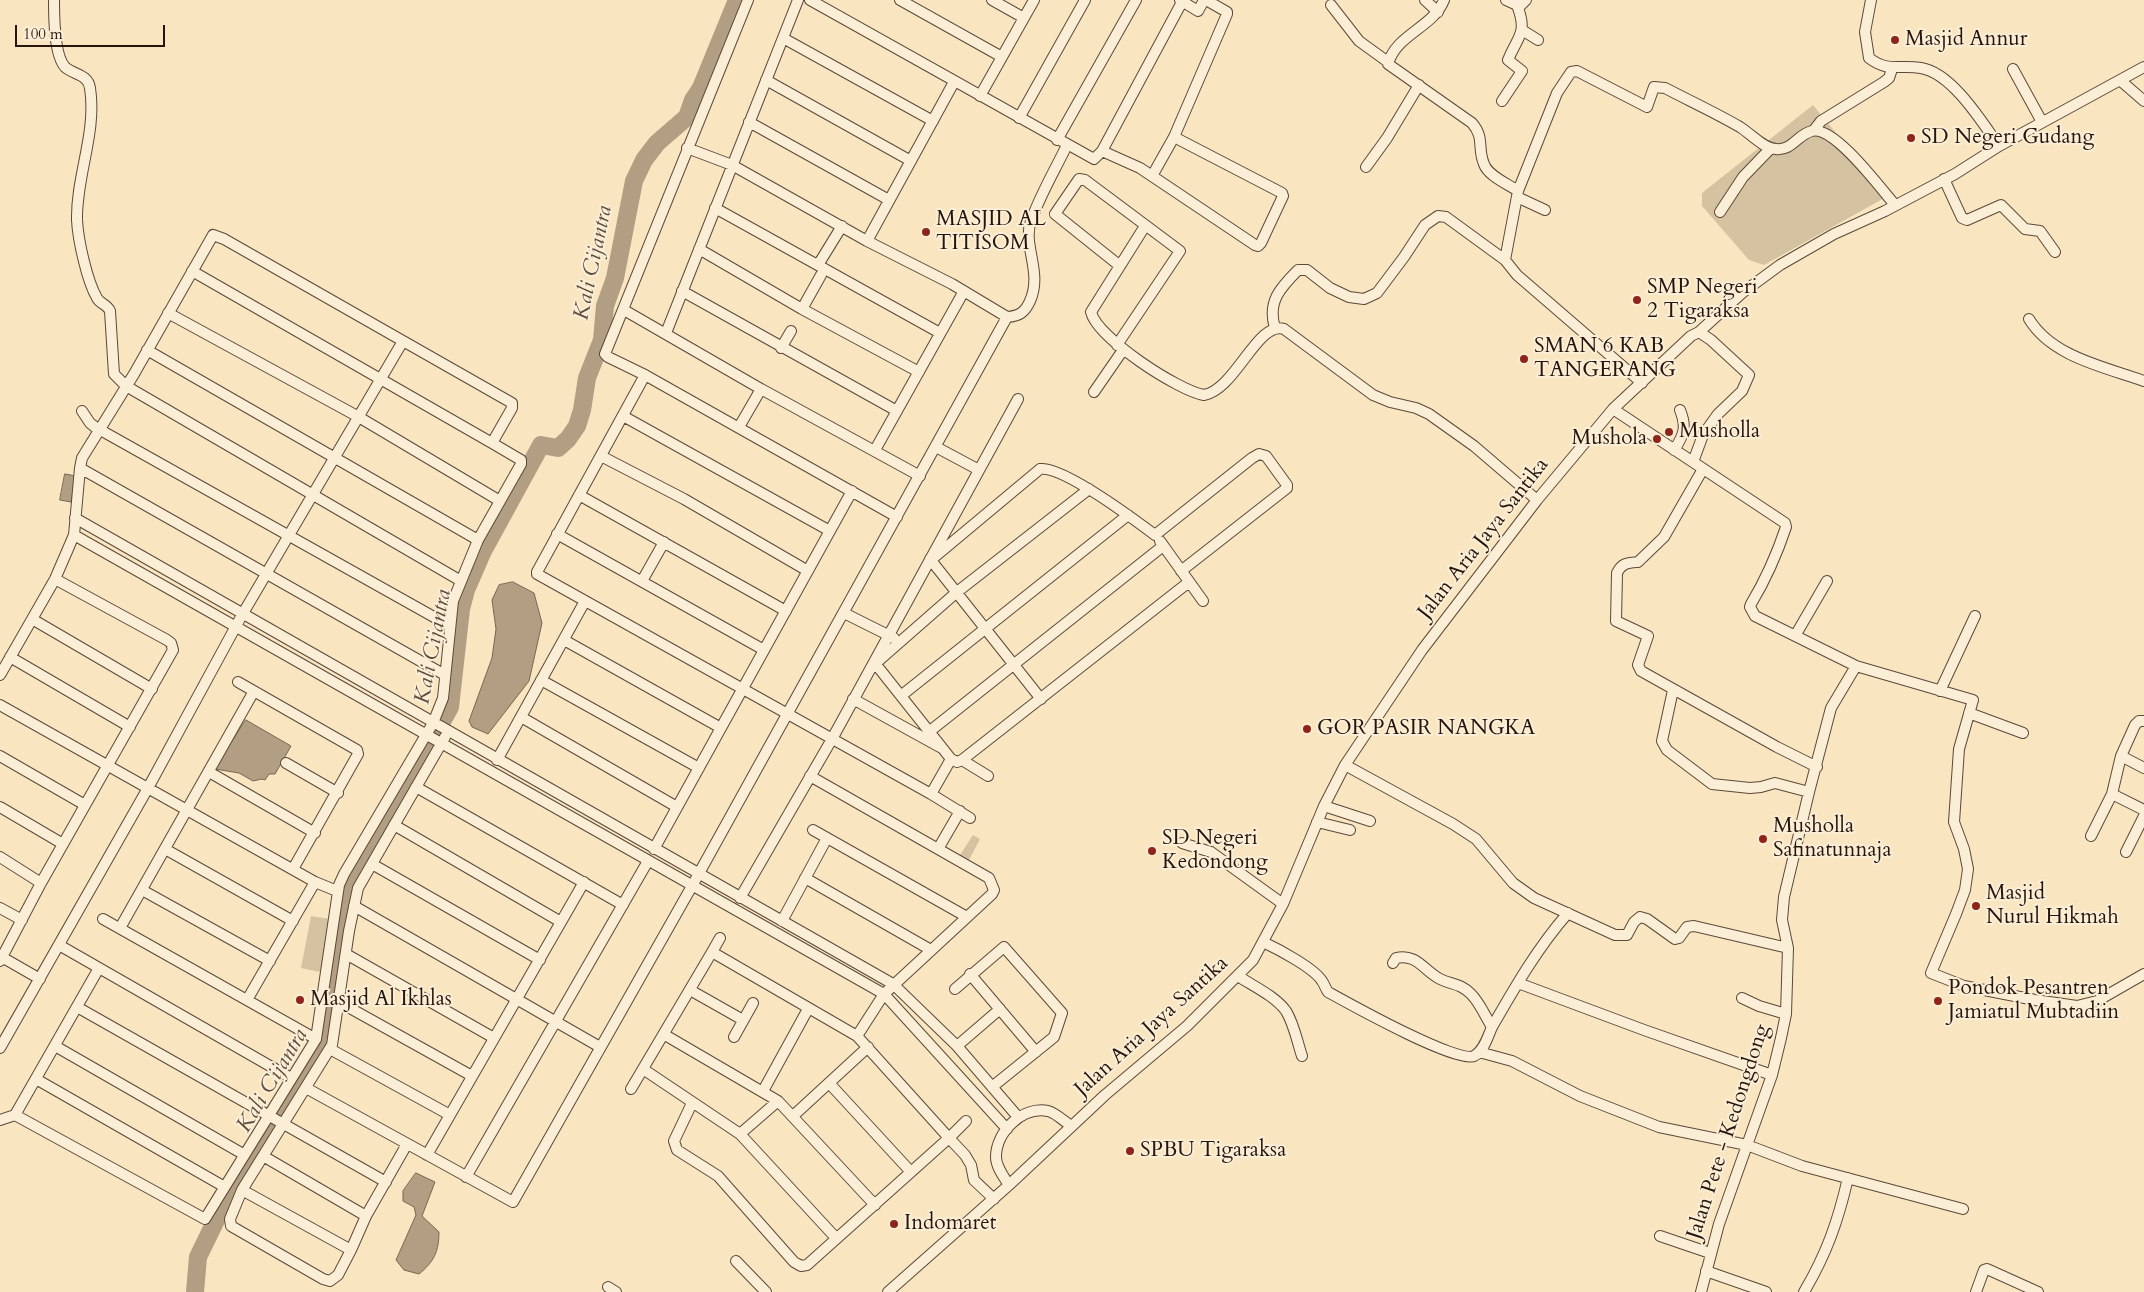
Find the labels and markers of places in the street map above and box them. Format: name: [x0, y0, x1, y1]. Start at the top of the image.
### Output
place label: Masjid Annur: [1905, 27, 2028, 53]
marker: Masjid Annur: [1889, 34, 1901, 46]
place label: SD Negeri Gudang: [1921, 125, 2094, 151]
marker: SD Negeri Gudang: [1905, 132, 1917, 144]
place label: MASJID AL TITISOM: [936, 207, 1046, 257]
marker: MASJID AL TITISOM: [920, 226, 932, 238]
place label: SMP Negeri 2 Tigaraksa: [1647, 275, 1758, 325]
marker: SMP Negeri 2 Tigaraksa: [1631, 294, 1643, 306]
place label: SMAN 6 KAB TANGERANG: [1534, 334, 1676, 384]
marker: SMAN 6 KAB TANGERANG: [1518, 353, 1530, 365]
place label: Musholla: [1679, 419, 1760, 445]
place label: Mushola: [1571, 426, 1647, 452]
marker: Musholla: [1663, 426, 1675, 438]
marker: Mushola: [1651, 433, 1663, 445]
place label: GOR PASIR NANGKA: [1317, 716, 1535, 742]
marker: GOR PASIR NANGKA: [1301, 723, 1313, 735]
place label: Musholla Safinatunnaja: [1773, 814, 1892, 864]
place label: SD Negeri Kedondong: [1162, 826, 1268, 876]
marker: Musholla Safinatunnaja: [1757, 833, 1769, 845]
marker: SD Negeri Kedondong: [1146, 845, 1158, 857]
place label: Masjid Nurul Hikmah: [1986, 881, 2119, 931]
marker: Masjid Nurul Hikmah: [1970, 900, 1982, 912]
place label: Pondok Pesantren Jamiatul Mubtadiin: [1948, 976, 2119, 1026]
place label: Masjid Al Ikhlas: [310, 987, 452, 1013]
marker: Masjid Al Ikhlas: [294, 994, 306, 1006]
marker: Pondok Pesantren Jamiatul Mubtadiin: [1932, 995, 1944, 1007]
place label: SPBU Tigaraksa: [1140, 1138, 1286, 1164]
marker: SPBU Tigaraksa: [1124, 1145, 1136, 1157]
place label: Indomaret: [904, 1211, 996, 1237]
marker: Indomaret: [888, 1218, 900, 1230]

